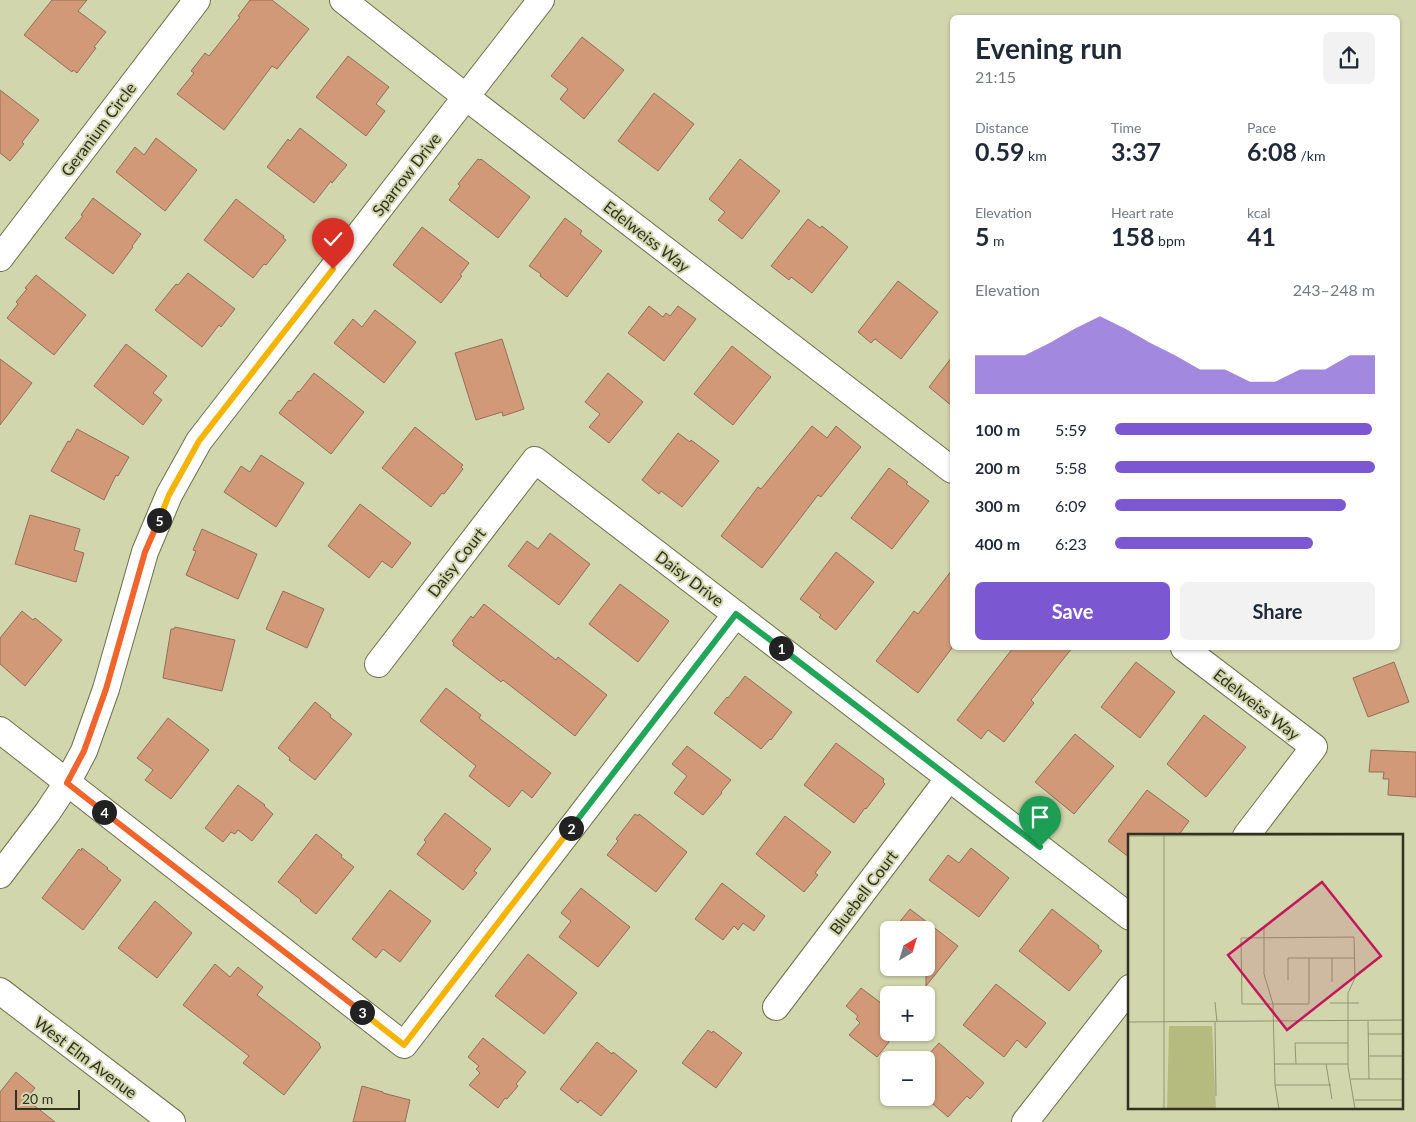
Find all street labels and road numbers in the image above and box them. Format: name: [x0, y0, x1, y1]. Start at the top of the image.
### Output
street label: Geranium Circle: [57, 78, 139, 180]
street label: Sparrow Drive: [368, 129, 444, 219]
street label: Edelweiss Way: [600, 196, 695, 276]
street label: Daisy Court: [423, 523, 489, 600]
street label: Daisy Drive: [652, 546, 728, 610]
street label: Edelweiss Way: [1210, 664, 1305, 744]
street label: Bluebell Court: [825, 846, 901, 938]
street label: West Elm Avenue: [31, 1012, 141, 1102]

